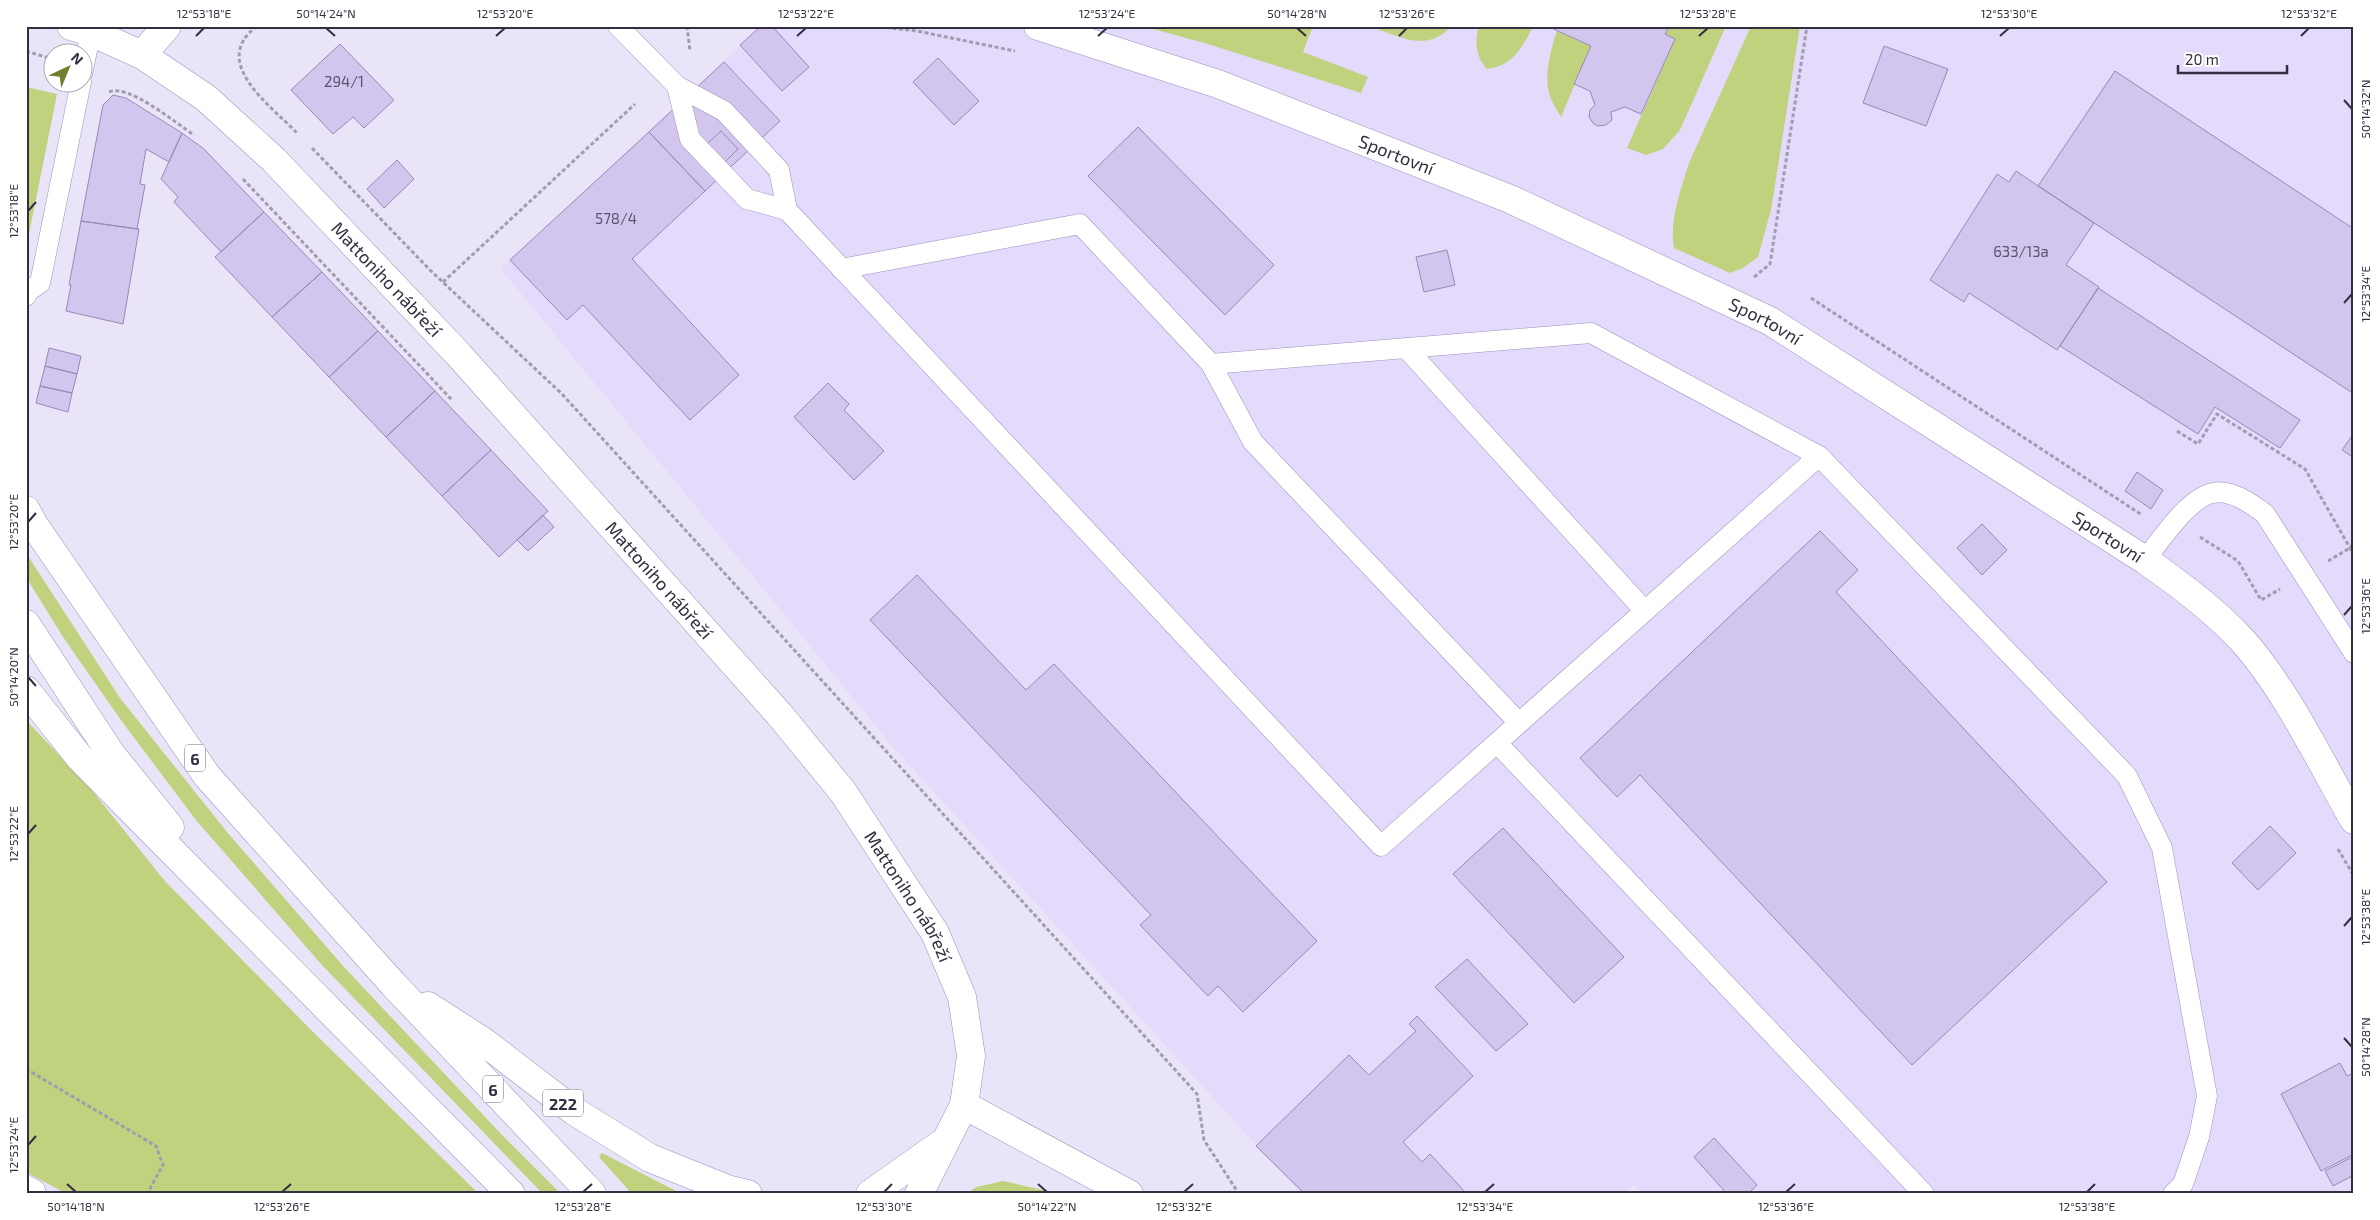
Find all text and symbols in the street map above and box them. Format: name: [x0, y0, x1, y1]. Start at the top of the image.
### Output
text: 12°53'18"E: [177, 6, 232, 20]
text: 50°14'24"N: [296, 6, 356, 20]
text: 12°53'20"E: [477, 6, 533, 20]
text: 12°53'22"E: [778, 6, 834, 20]
text: 12°53'24"E: [1079, 6, 1136, 20]
text: 50°14'28"N: [1267, 6, 1327, 20]
text: 12°53'26"E: [1379, 6, 1435, 20]
text: 12°53'28"E: [1680, 6, 1737, 20]
text: 12°53'30"E: [1981, 6, 2037, 20]
text: 12°53'32"E: [2281, 6, 2337, 20]
north arrow: [42, 42, 92, 92]
scale bar: [2178, 42, 2286, 74]
text: N: [68, 49, 87, 68]
text: 20 m: [2185, 50, 2219, 68]
house number: 294/1: [324, 72, 364, 90]
text: 50°14'32"N: [2358, 80, 2372, 138]
street label: Sportovní: [1356, 130, 1438, 179]
text: 12°53'18"E: [6, 183, 20, 238]
house number: 578/4: [595, 209, 637, 227]
street label: Mattoniho nábřeží: [327, 217, 447, 341]
house number: 633/13a: [1993, 242, 2049, 260]
text: 12°53'34"E: [2358, 265, 2372, 322]
street label: Sportovní: [1726, 292, 1806, 350]
text: 12°53'20"E: [6, 494, 20, 550]
street label: Sportovní: [2069, 506, 2148, 567]
street label: Mattoniho nábřeží: [601, 517, 718, 644]
text: 12°53'36"E: [2358, 578, 2372, 634]
text: 50°14'20"N: [6, 647, 20, 707]
road number: 6: [185, 744, 205, 771]
text: 12°53'22"E: [6, 806, 20, 862]
street label: Mattoniho nábřeží: [860, 826, 957, 966]
text: 12°53'38"E: [2358, 889, 2372, 945]
text: 50°14'28"N: [2358, 1017, 2372, 1077]
road number: 6: [483, 1076, 503, 1102]
road number: 222: [543, 1090, 583, 1116]
text: 12°53'24"E: [6, 1116, 20, 1173]
text: 50°14'18"N: [47, 1199, 105, 1213]
text: 12°53'26"E: [254, 1199, 310, 1213]
text: 12°53'28"E: [555, 1199, 612, 1213]
text: 12°53'30"E: [856, 1199, 912, 1213]
text: 50°14'22"N: [1018, 1199, 1076, 1213]
text: 12°53'32"E: [1156, 1199, 1212, 1213]
text: 12°53'34"E: [1457, 1199, 1514, 1213]
text: 12°53'36"E: [1758, 1199, 1814, 1213]
text: 12°53'38"E: [2059, 1199, 2115, 1213]

